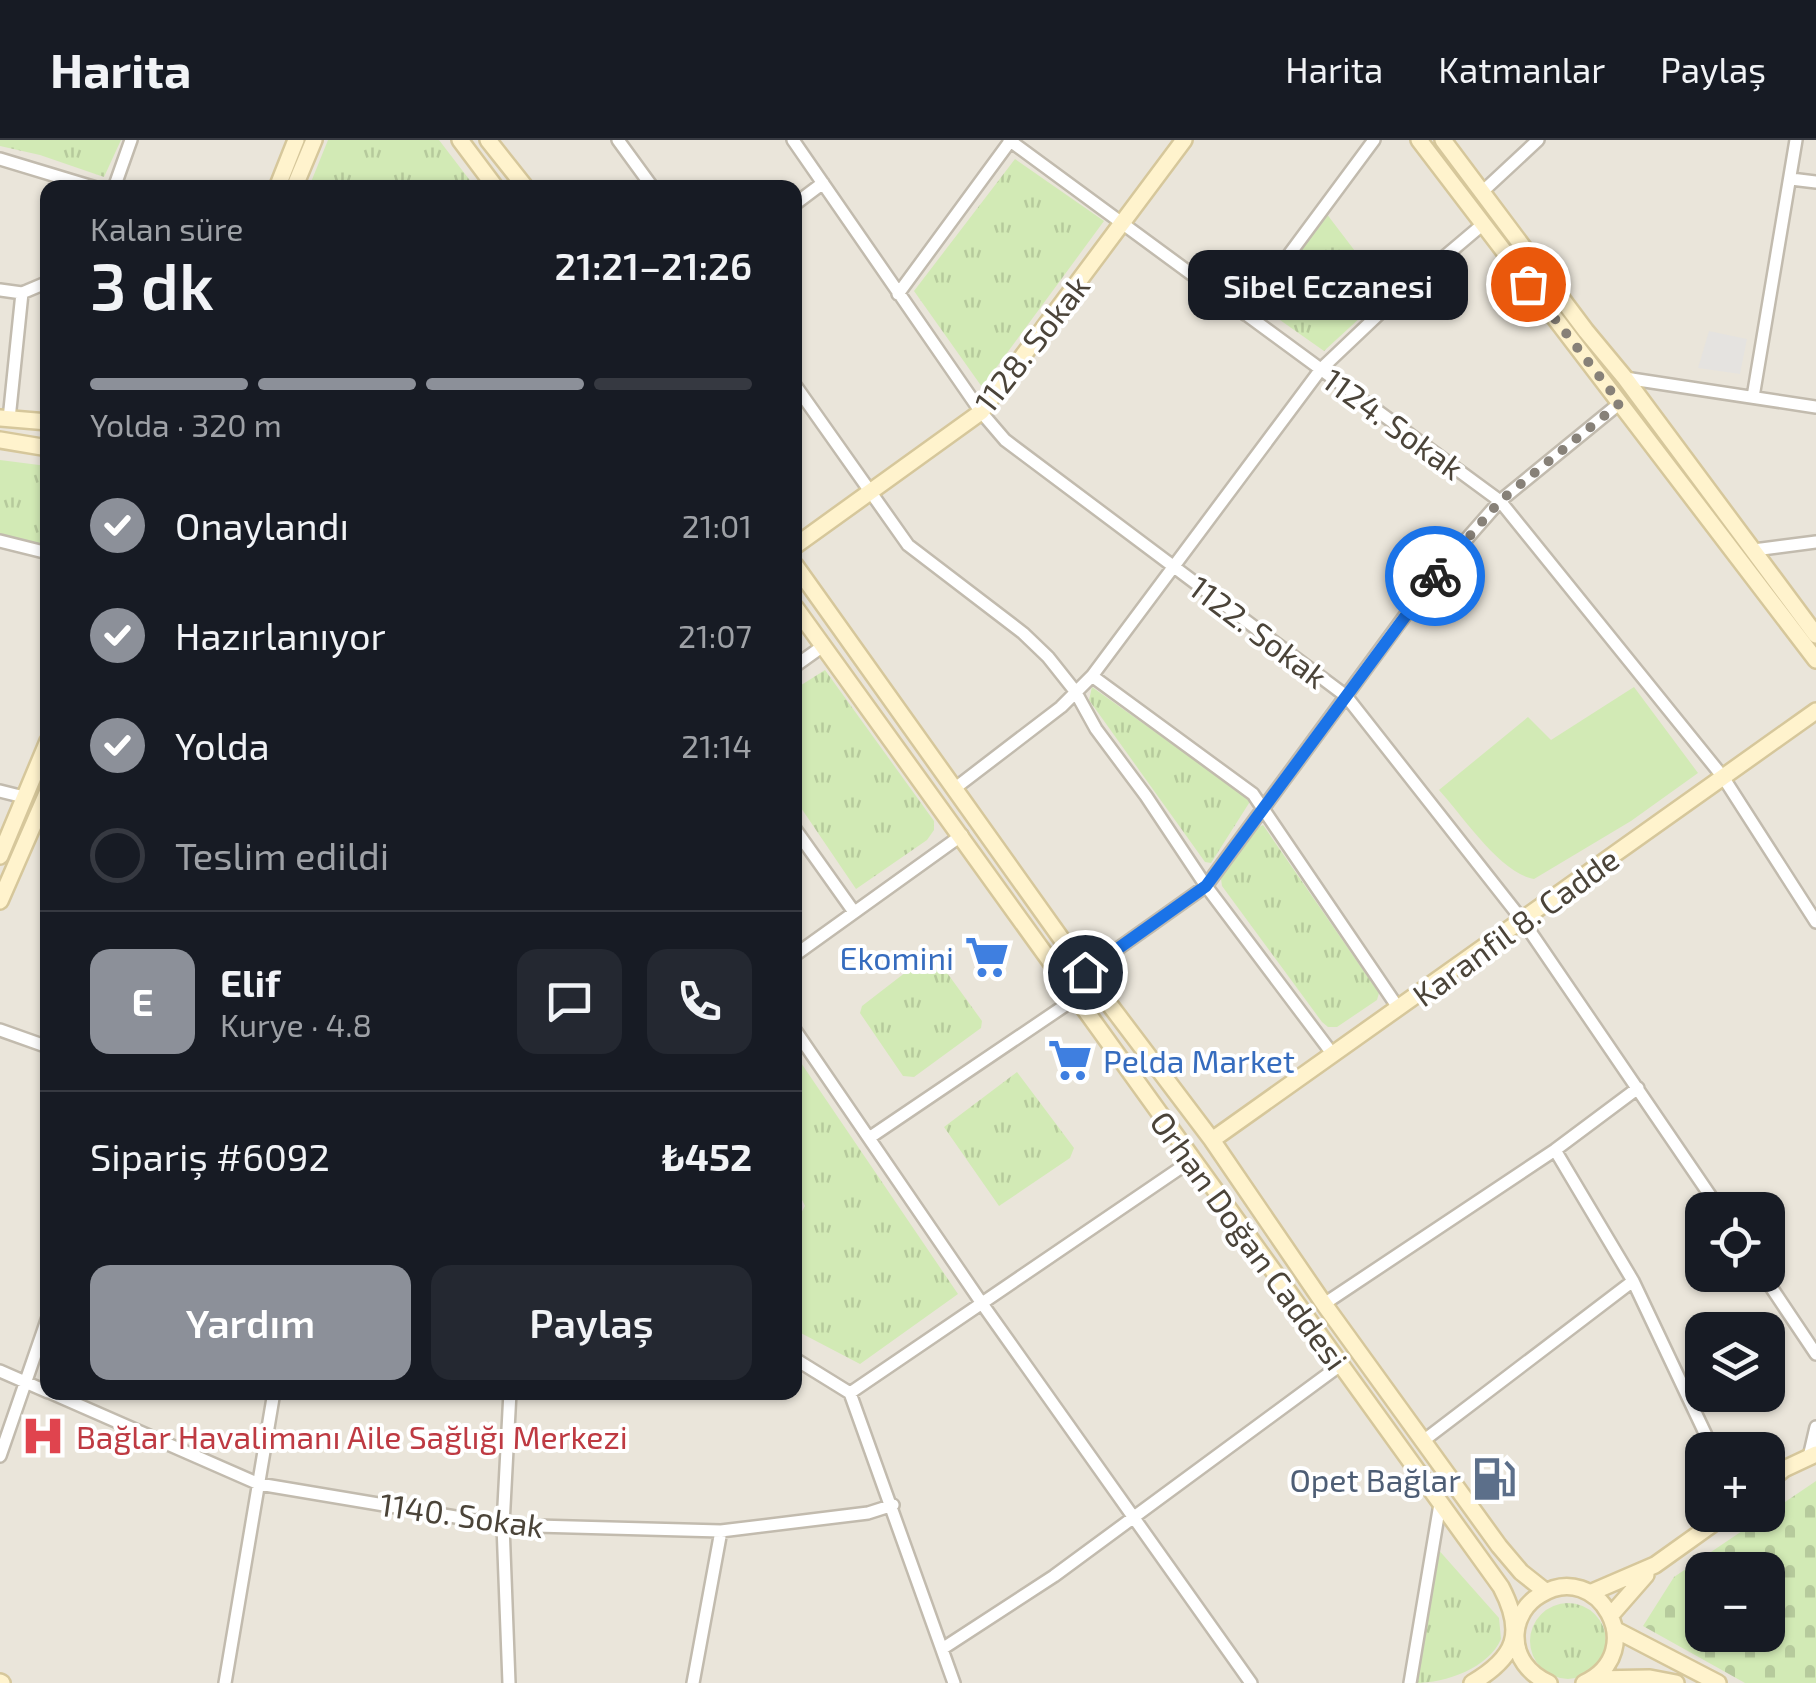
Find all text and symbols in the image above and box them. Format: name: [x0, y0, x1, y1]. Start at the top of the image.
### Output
text: Harita: [50, 40, 191, 98]
text: Harita: [1285, 48, 1383, 90]
text: Katmanlar: [1438, 48, 1605, 90]
text: Paylaş: [1660, 48, 1766, 90]
text: Kalan süre: [90, 209, 243, 247]
text: 21:21–21:26: [554, 242, 752, 288]
pin: [1486, 242, 1571, 327]
text: 3 dk: [90, 245, 214, 323]
callout: Sibel Eczanesi: [1188, 249, 1468, 319]
icon: bag: [1501, 257, 1556, 312]
text: Sibel Eczanesi: [1223, 266, 1433, 304]
street label: 1128. Sokak: [966, 267, 1096, 419]
street label: 1124. Sokak: [1317, 359, 1471, 487]
text: Yolda · 320 m: [90, 405, 282, 443]
icon: check: [90, 498, 145, 553]
text: Onaylandı: [175, 502, 349, 548]
text: 21:01: [682, 506, 752, 544]
courier: [1385, 526, 1485, 626]
icon: bike: [1408, 549, 1463, 604]
street label: 1122. Sokak: [1183, 567, 1335, 695]
icon: check: [90, 608, 145, 663]
text: Hazırlanıyor: [175, 612, 386, 658]
text: 21:07: [678, 616, 752, 654]
icon: check: [90, 718, 145, 773]
text: Yolda: [175, 722, 270, 768]
text: 21:14: [681, 726, 752, 764]
text: Teslim edildi: [175, 832, 389, 878]
street label: Karanfil 8. Cadde: [1405, 839, 1625, 1013]
pin: [1043, 930, 1128, 1015]
supermarket icon: Ekomini: [963, 933, 1011, 981]
place label: Ekomini: [840, 938, 954, 976]
icon: home: [1058, 945, 1113, 1000]
button: chat: [517, 949, 622, 1054]
button: phone: [647, 949, 752, 1054]
text: Elif: [220, 959, 280, 1005]
text: E: [132, 978, 153, 1024]
text: Kurye · 4.8: [220, 1005, 372, 1043]
supermarket icon: Pelda Market: [1046, 1036, 1094, 1084]
place label: Pelda Market: [1103, 1041, 1295, 1079]
street label: Orhan Doğan Caddesi: [1143, 1103, 1357, 1377]
text: Sipariş #6092: [90, 1133, 330, 1179]
text: ₺452: [662, 1133, 752, 1179]
map controls: [1685, 1192, 1785, 1652]
button: locate: [1685, 1192, 1785, 1292]
button: Yardım: [90, 1265, 411, 1380]
button: Paylaş: [431, 1265, 752, 1380]
button: layers: [1685, 1312, 1785, 1412]
hospital icon: Bağlar Havalimanı Aile Sağlığı Merkezi: [19, 1412, 67, 1460]
place label: Bağlar Havalimanı Aile Sağlığı Merkezi: [76, 1417, 628, 1455]
button: +: [1685, 1432, 1785, 1532]
fuel station icon: Opet Bağlar: [1470, 1455, 1518, 1503]
place label: Opet Bağlar: [1289, 1460, 1461, 1498]
street label: 1140. Sokak: [378, 1484, 546, 1544]
button: −: [1685, 1552, 1785, 1652]

